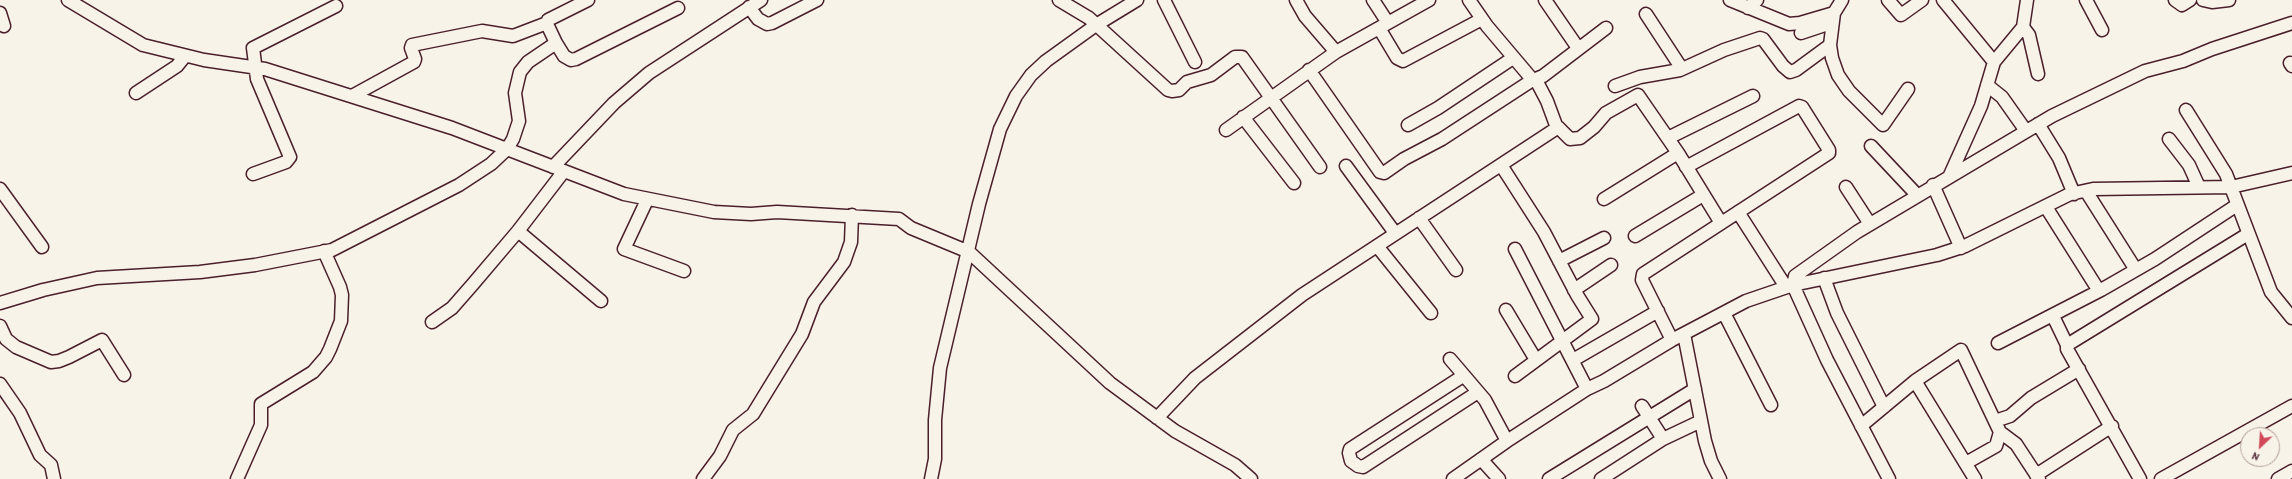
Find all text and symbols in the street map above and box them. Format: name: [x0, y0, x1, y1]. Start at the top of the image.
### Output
north arrow: [2240, 427, 2280, 467]
text: N: [2250, 449, 2261, 465]

